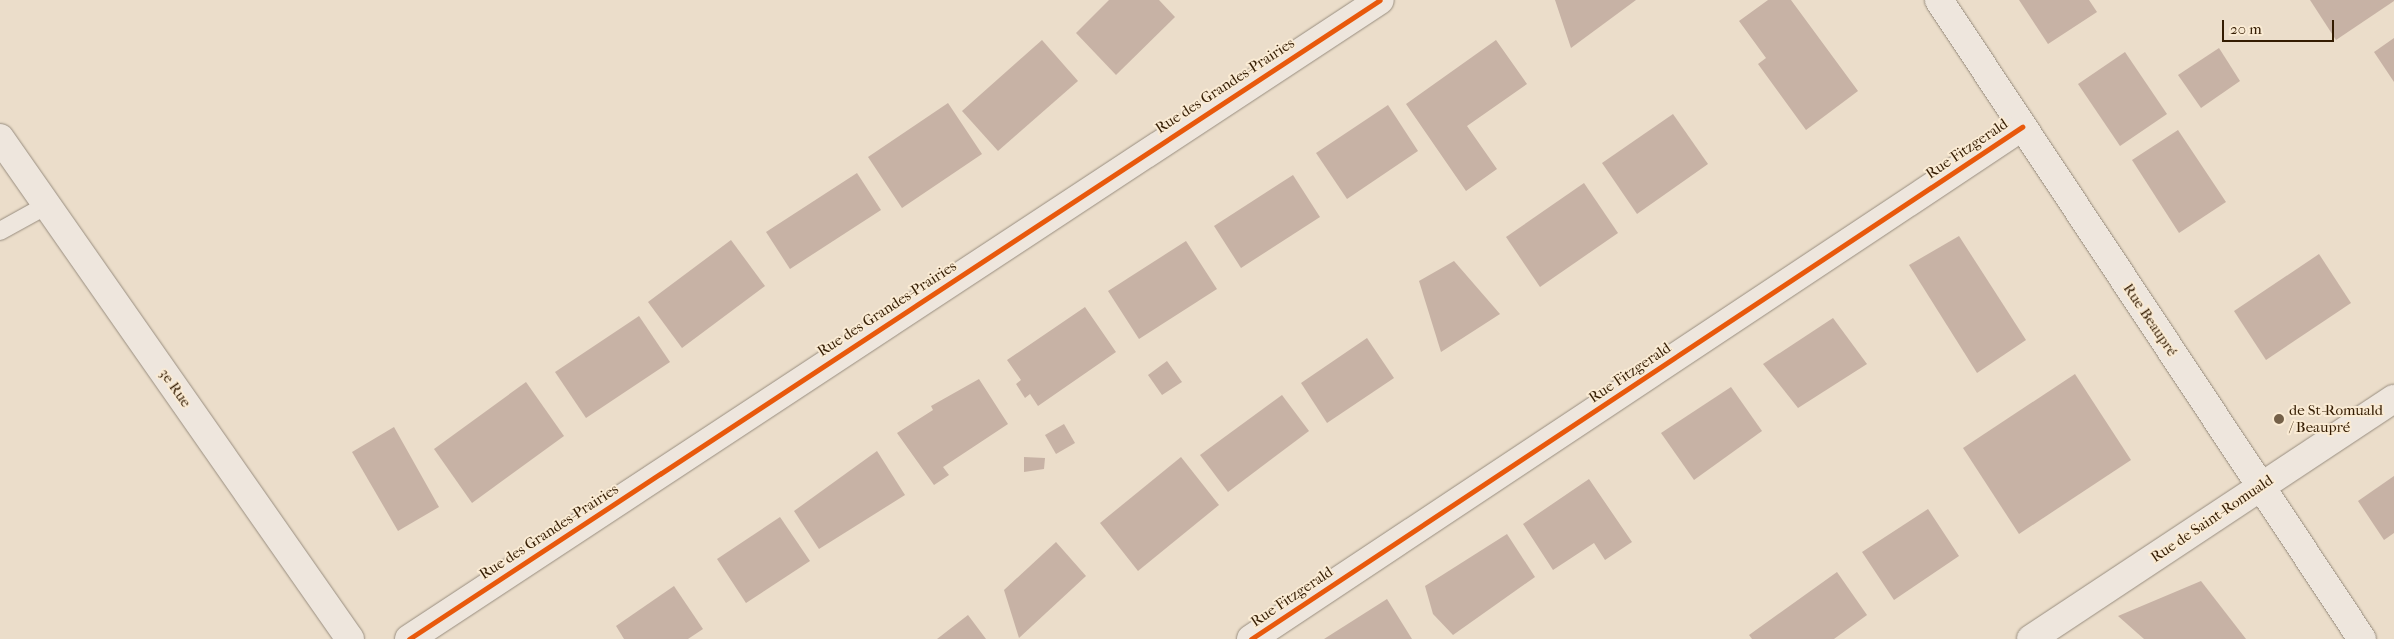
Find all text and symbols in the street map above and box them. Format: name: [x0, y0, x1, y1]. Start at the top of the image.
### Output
scale bar: [2224, 10, 2336, 42]
text: 20 m: [2230, 20, 2262, 38]
street label: Rue des Grandes-Prairies: [1152, 34, 1298, 138]
street label: Rue Fitzgerald: [1923, 115, 2011, 183]
street label: Rue des Grandes-Prairies: [814, 257, 960, 361]
street label: Rue Beaupré: [2119, 280, 2181, 360]
street label: Rue Fitzgerald: [1586, 339, 1674, 407]
street label: 3e Rue: [155, 365, 195, 411]
place label: de St-Romuald / Beaupré: [2289, 401, 2383, 436]
marker: de St-Romuald / Beaupré: [2273, 413, 2285, 425]
street label: Rue de Saint-Romuald: [2147, 471, 2277, 567]
street label: Rue des Grandes-Prairies: [476, 480, 622, 584]
street label: Rue Fitzgerald: [1248, 563, 1336, 631]

